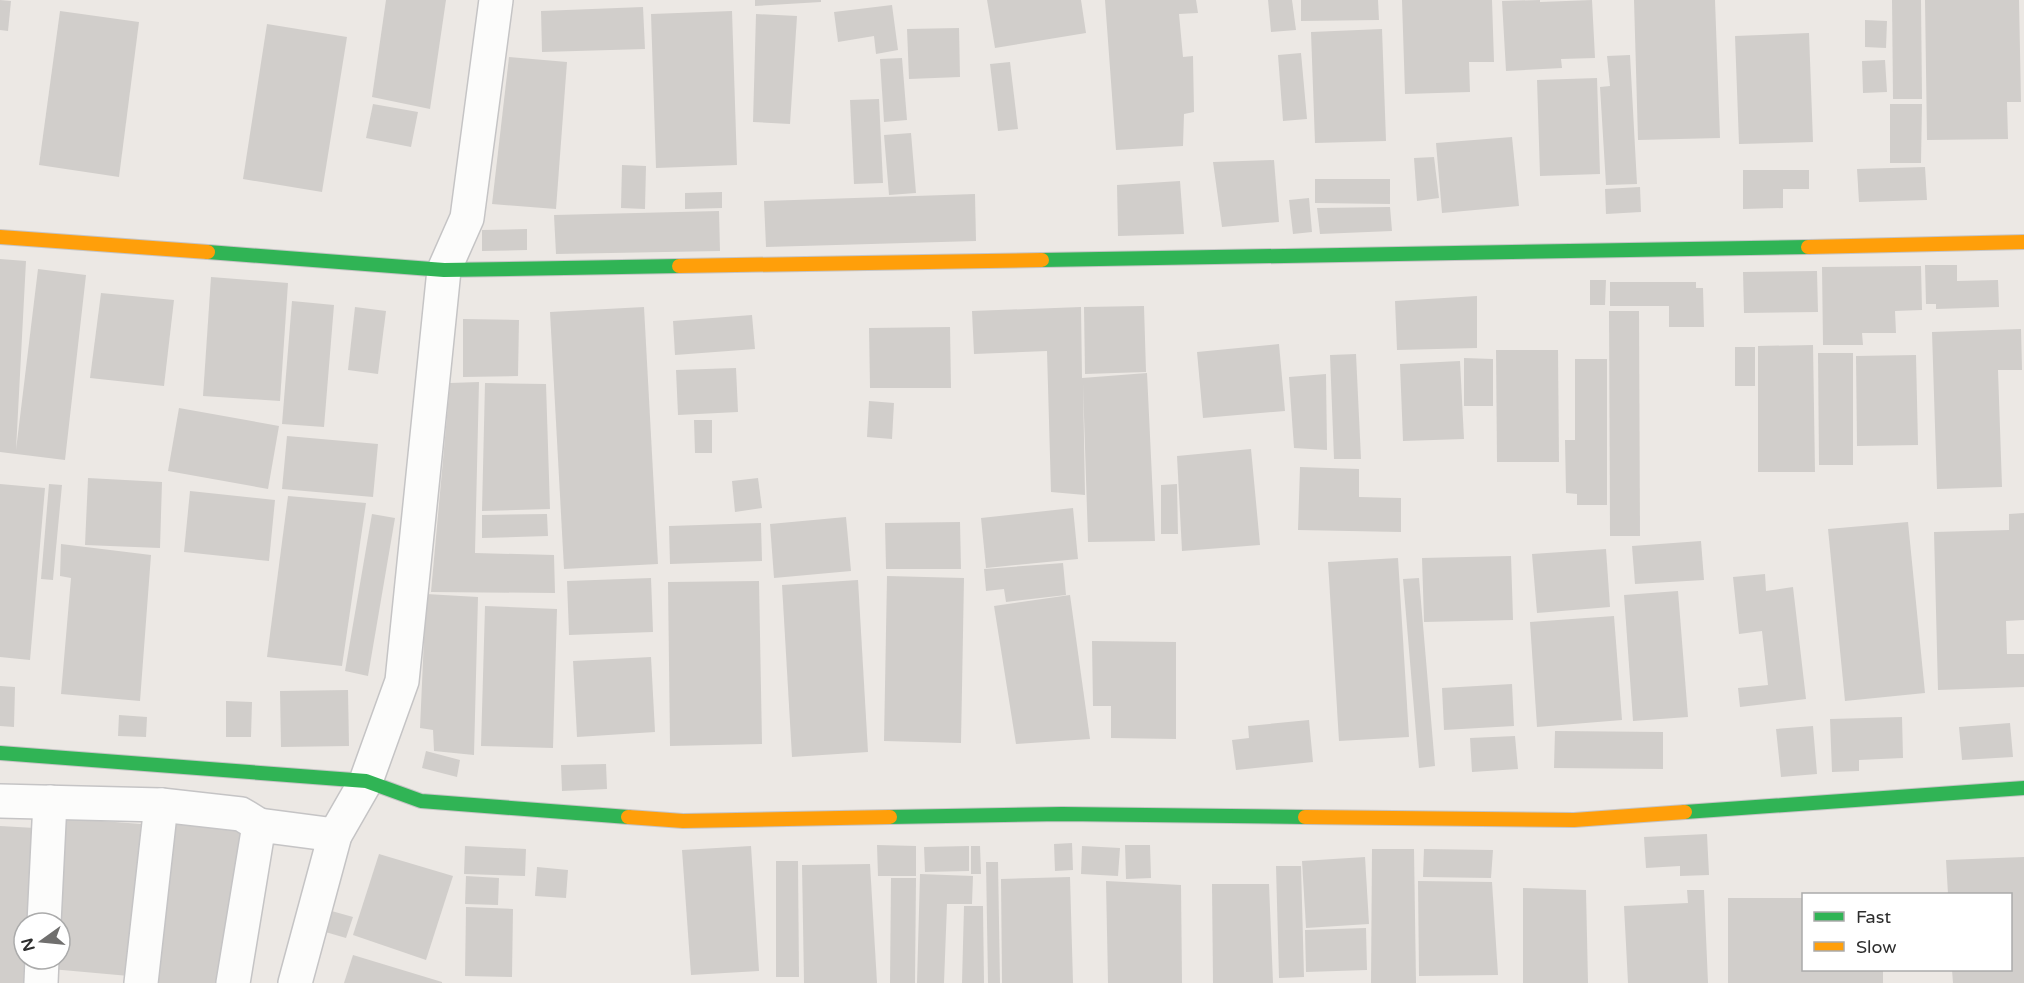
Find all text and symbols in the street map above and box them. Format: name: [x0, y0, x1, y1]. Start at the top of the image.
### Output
legend: [1802, 893, 2012, 971]
text: Fast: [1856, 906, 1891, 928]
north arrow: [12, 911, 72, 971]
text: N: [17, 936, 40, 953]
text: Slow: [1856, 936, 1897, 958]

